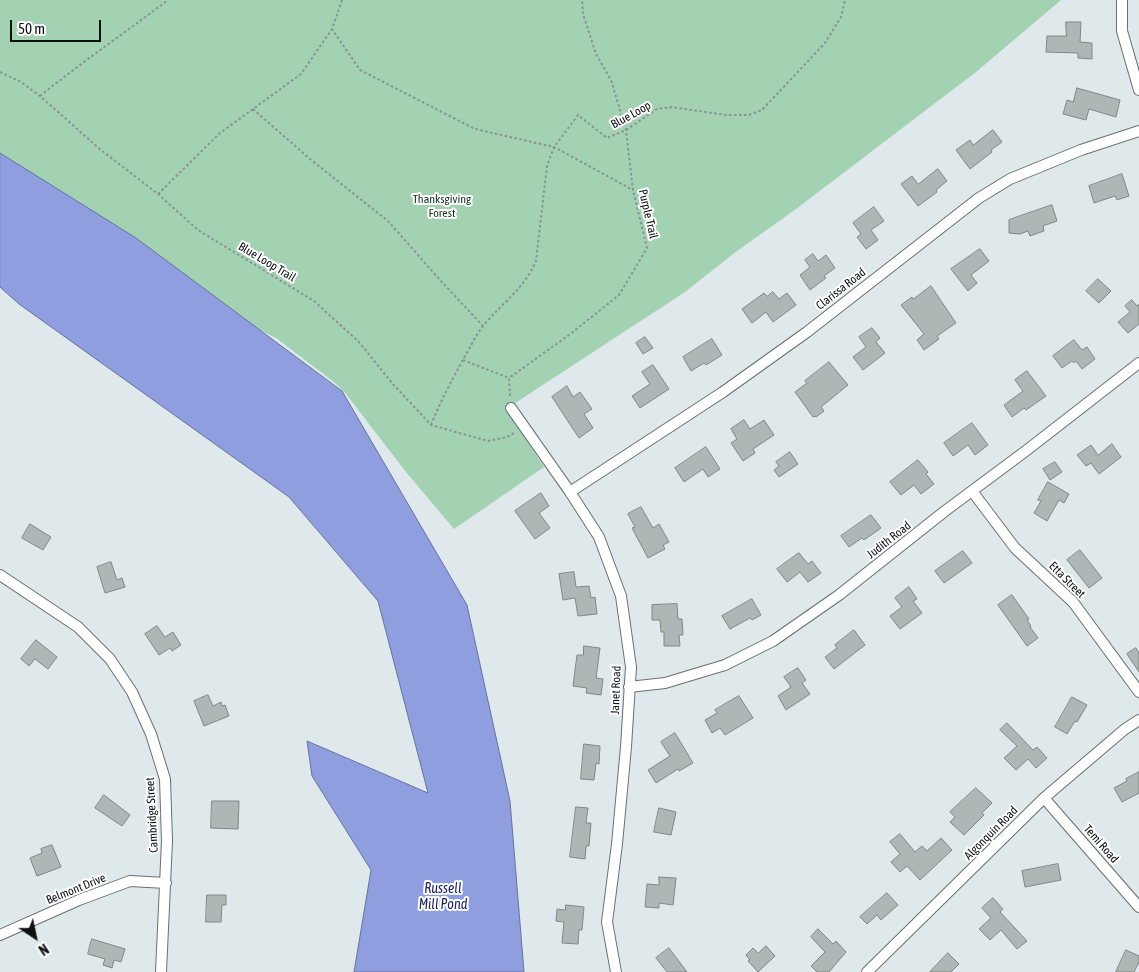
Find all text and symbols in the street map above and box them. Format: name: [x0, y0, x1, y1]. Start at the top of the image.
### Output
scale bar: [12, 10, 104, 42]
text: 50 m: [18, 20, 45, 37]
street label: Blue Loop: [609, 98, 653, 132]
street label: Purple Trail: [635, 188, 661, 240]
park label: Thanksgiving Forest: [413, 192, 471, 220]
street label: Blue Loop Trail: [236, 239, 298, 285]
street label: Clarissa Road: [813, 265, 869, 313]
street label: Judith Road: [864, 518, 914, 562]
street label: Etta Street: [1046, 559, 1088, 601]
street label: Janet Road: [608, 665, 624, 715]
street label: Cambridge Street: [143, 777, 161, 853]
street label: Algonquin Road: [961, 803, 1021, 863]
street label: Temi Road: [1080, 822, 1122, 866]
street label: Belmont Drive: [44, 871, 108, 907]
water label: Russell Mill Pond: [419, 881, 467, 914]
north arrow: [10, 912, 60, 962]
text: N: [35, 940, 51, 958]

